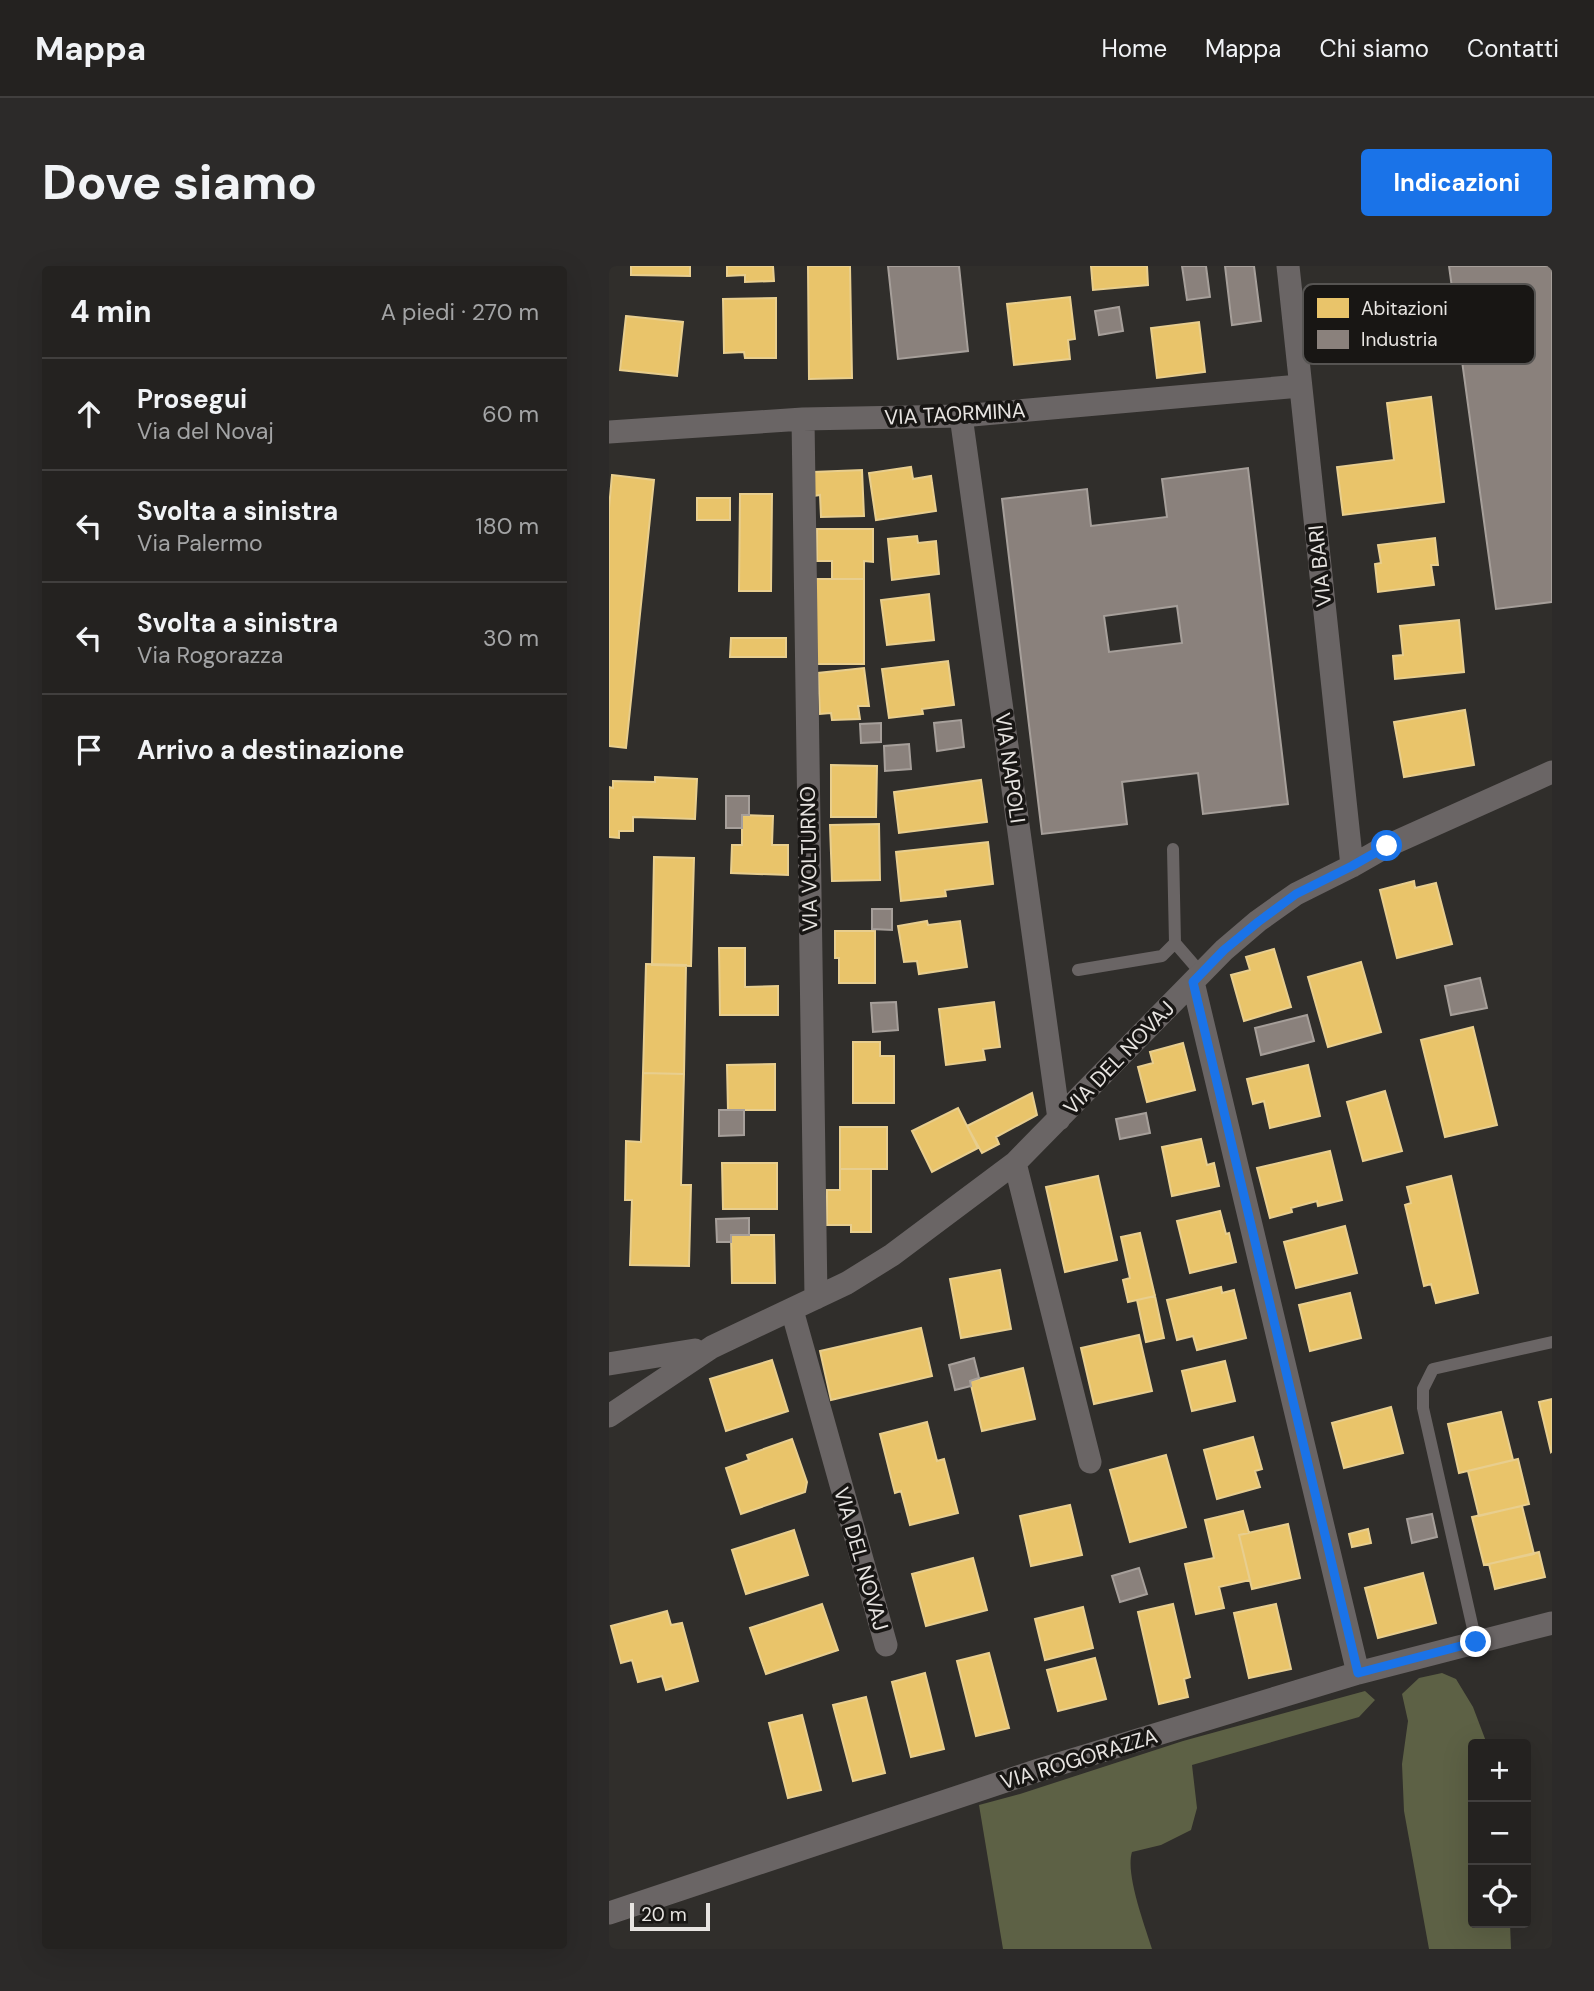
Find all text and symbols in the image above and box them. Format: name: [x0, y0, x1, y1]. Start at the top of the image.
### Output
text: Mappa: [35, 27, 146, 70]
text: Home: [1101, 33, 1167, 64]
text: Mappa: [1205, 33, 1281, 64]
text: Chi siamo: [1319, 33, 1429, 64]
text: Contatti: [1467, 33, 1559, 64]
button: Indicazioni: [1361, 149, 1552, 216]
text: Dove siamo: [42, 150, 317, 214]
legend: [1303, 284, 1535, 364]
text: 4 min: [70, 292, 152, 331]
text: Abitazioni: [1361, 296, 1448, 321]
text: A piedi · 270 m: [381, 297, 539, 327]
text: Industria: [1361, 327, 1438, 352]
text: Prosegui: [137, 382, 247, 416]
icon: ahead: [70, 395, 108, 433]
street label: VIA TAORMINA: [884, 396, 1026, 432]
text: 60 m: [482, 399, 539, 429]
text: Via del Novaj: [137, 416, 274, 446]
text: Svolta a sinistra: [137, 494, 338, 528]
icon: left: [70, 507, 108, 545]
text: 180 m: [475, 511, 539, 541]
street label: VIA BARI: [1302, 524, 1338, 608]
text: Via Palermo: [137, 528, 263, 558]
text: Svolta a sinistra: [137, 606, 338, 640]
icon: left: [70, 619, 108, 657]
text: 30 m: [483, 623, 539, 653]
text: Via Rogorazza: [137, 640, 283, 670]
street label: VIA NAPOLI: [988, 711, 1032, 825]
icon: arrive: [70, 731, 108, 769]
text: Arrivo a destinazione: [137, 733, 404, 767]
street label: VIA VOLTURNO: [794, 786, 824, 932]
route start: [1371, 830, 1402, 861]
street label: VIA DEL NOVAJ: [1057, 995, 1181, 1121]
street label: VIA DEL NOVAJ: [827, 1484, 895, 1634]
route end: [1460, 1626, 1491, 1657]
street label: VIA ROGORAZZA: [997, 1722, 1161, 1796]
map controls: [1468, 1739, 1531, 1928]
button: +: [1468, 1739, 1531, 1802]
button: −: [1468, 1802, 1531, 1865]
button: locate: [1468, 1865, 1531, 1928]
scale bar: [630, 1900, 711, 1932]
text: 20 m: [641, 1902, 687, 1927]

